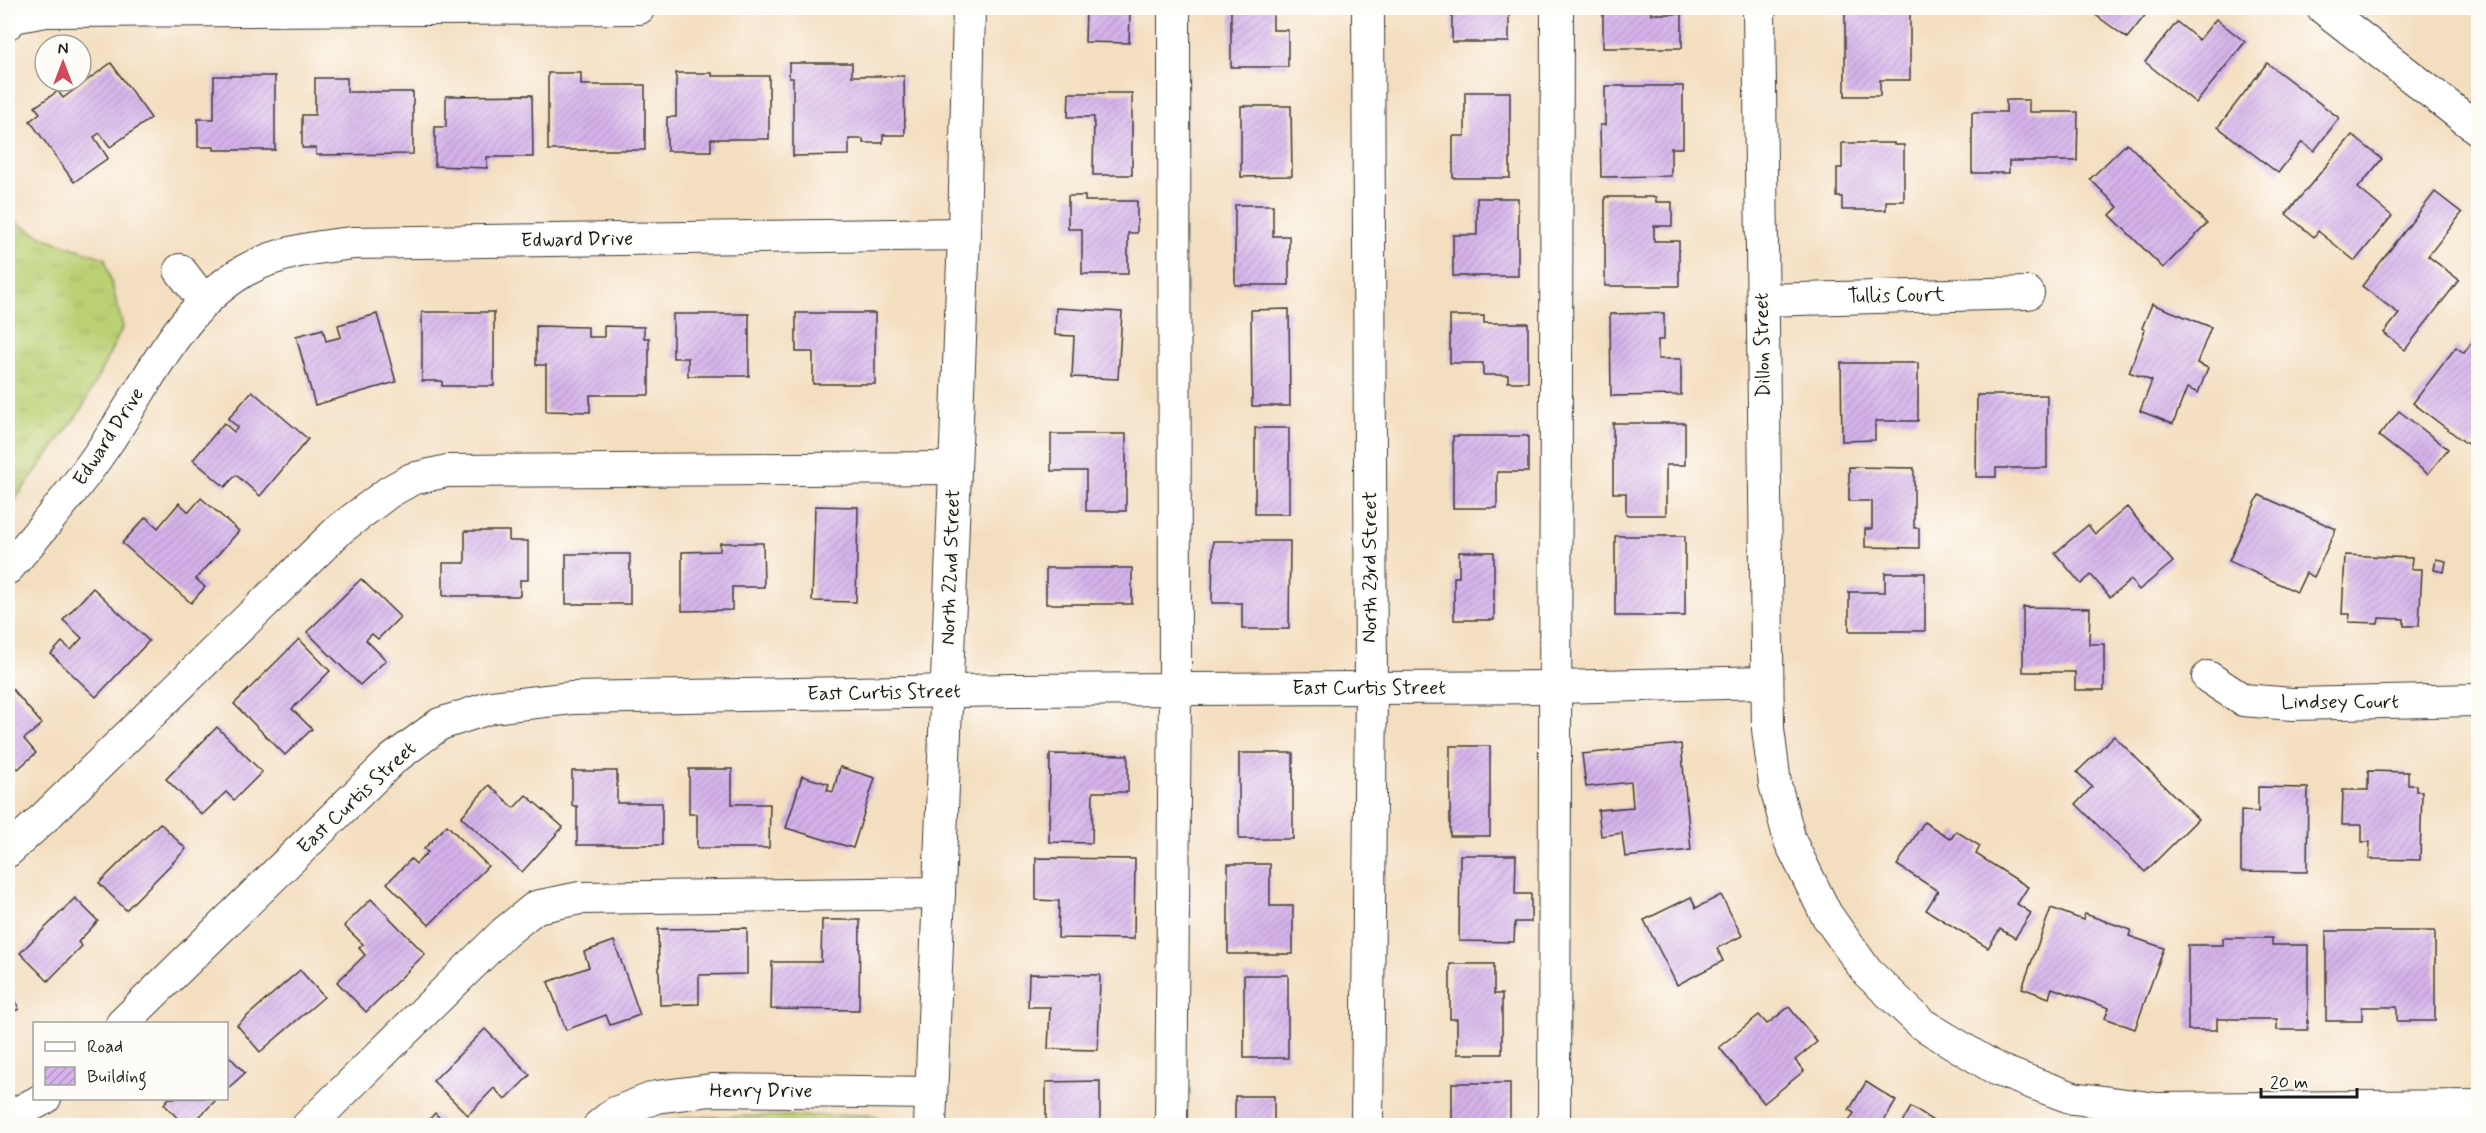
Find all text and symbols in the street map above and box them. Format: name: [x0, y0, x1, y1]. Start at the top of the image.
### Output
north arrow: [33, 33, 93, 93]
text: N: [58, 39, 68, 60]
street label: Edward Drive: [521, 226, 633, 254]
street label: Tullis Court: [1847, 282, 1945, 310]
street label: Dillon Street: [1749, 292, 1777, 398]
street label: Edward Drive: [67, 383, 151, 491]
street label: North 22nd Street: [935, 489, 967, 645]
street label: North 23rd Street: [1357, 491, 1384, 643]
street label: East Curtis Street: [1292, 675, 1446, 702]
street label: East Curtis Street: [807, 678, 961, 708]
street label: Lindsey Court: [2281, 689, 2399, 716]
street label: East Curtis Street: [292, 736, 422, 860]
legend: [33, 1022, 228, 1100]
text: Road: [87, 1035, 123, 1059]
scale bar: [2261, 1061, 2357, 1099]
text: Building: [87, 1065, 147, 1091]
text: 20 m: [2270, 1071, 2308, 1095]
street label: Henry Drive: [709, 1078, 813, 1105]

